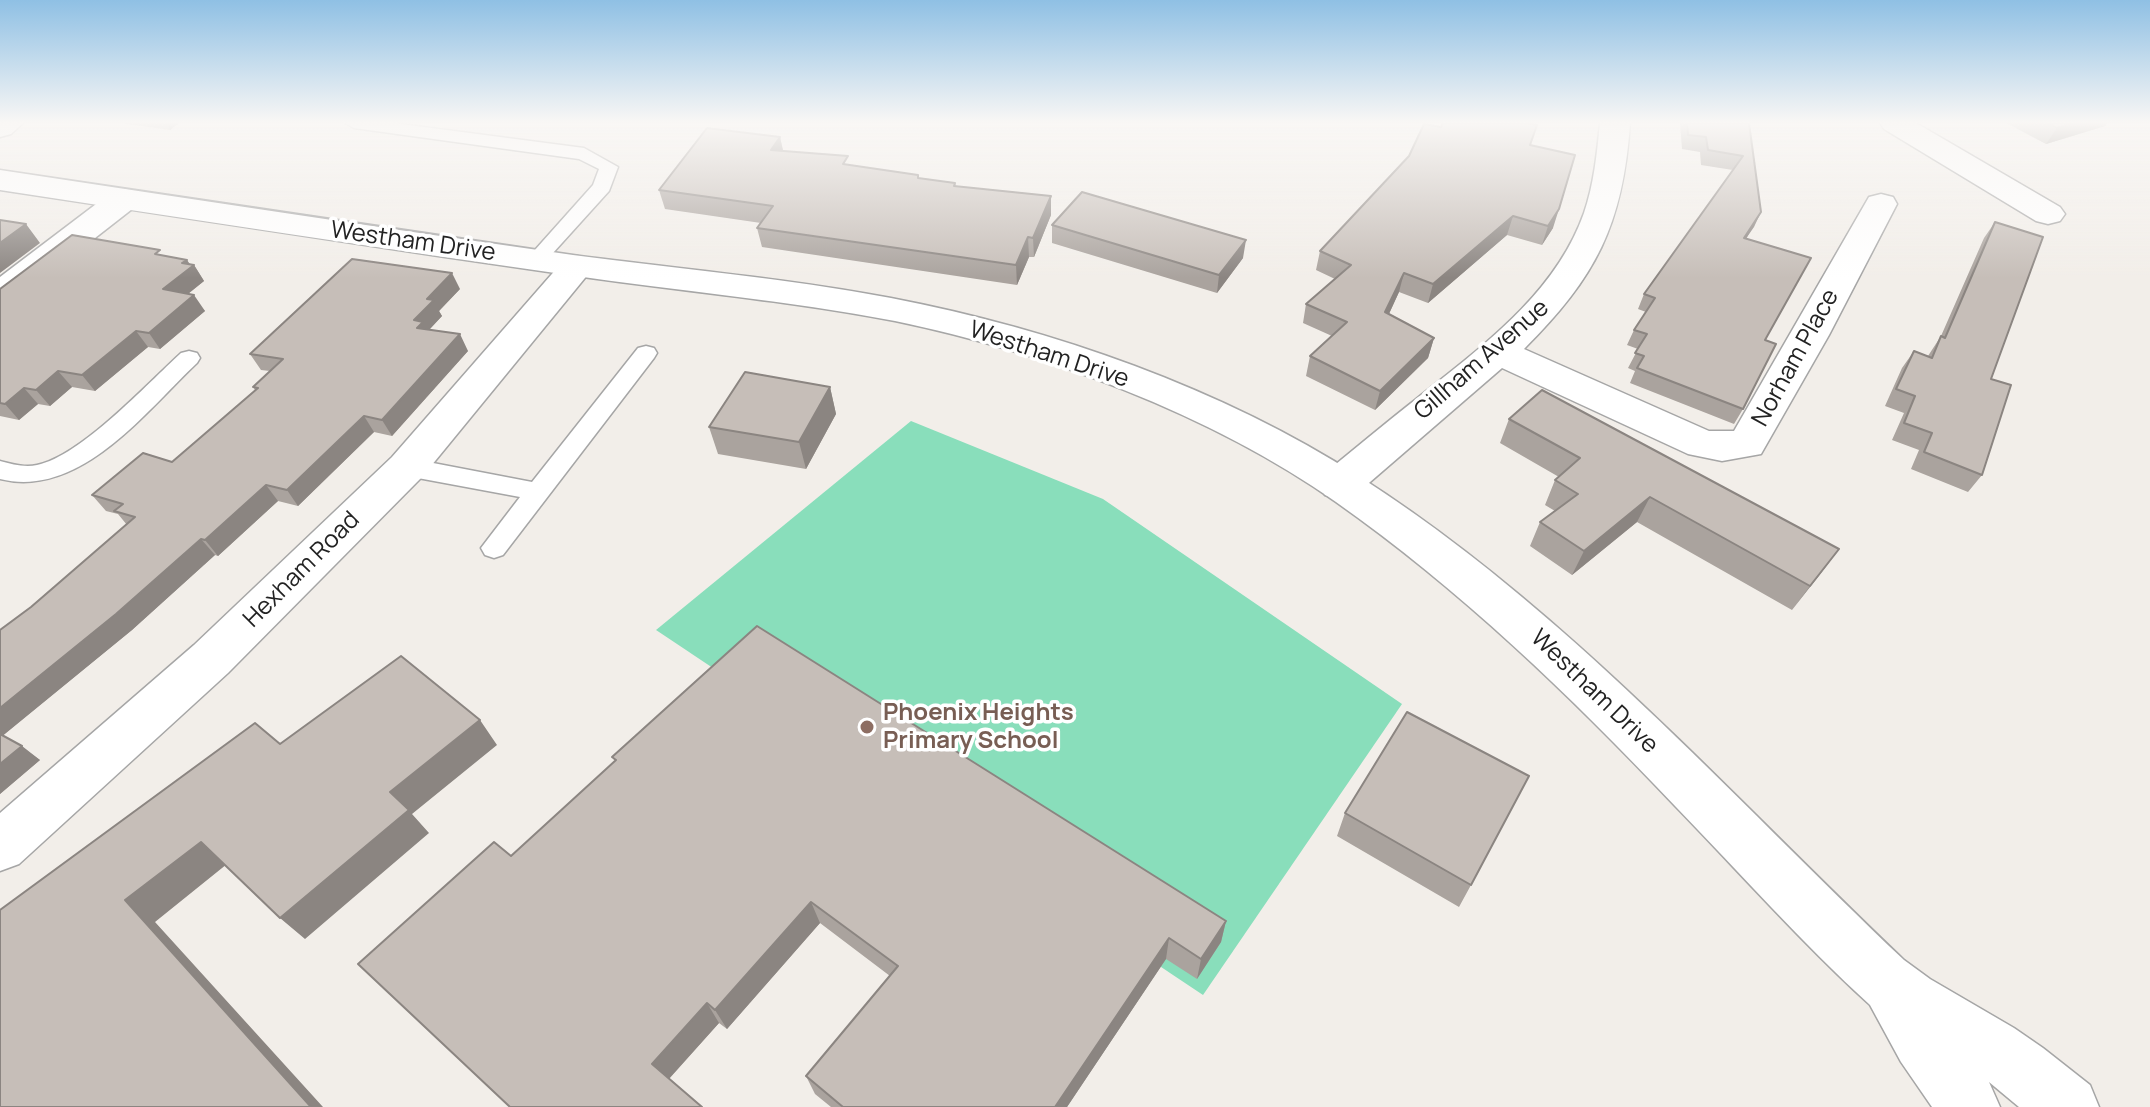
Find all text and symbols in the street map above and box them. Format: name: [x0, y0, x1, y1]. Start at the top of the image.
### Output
street label: Westham Drive: [329, 216, 497, 268]
street label: Norham Place: [1746, 284, 1846, 432]
street label: Gillham Avenue: [1409, 294, 1555, 426]
street label: Westham Drive: [966, 316, 1132, 394]
street label: Hexham Road: [238, 506, 366, 634]
street label: Westham Drive: [1524, 624, 1664, 760]
place label: Phoenix Heights Primary School: [883, 699, 1074, 755]
marker: Phoenix Heights Primary School: [858, 718, 876, 736]

